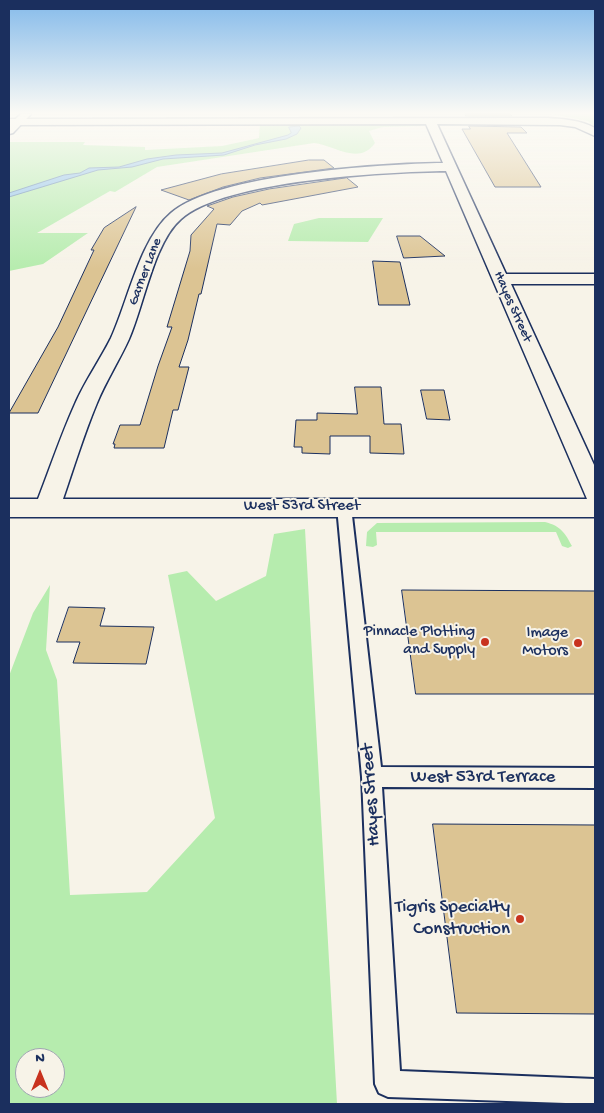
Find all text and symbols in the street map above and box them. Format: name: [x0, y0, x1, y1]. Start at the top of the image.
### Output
street label: Garner Lane: [126, 236, 166, 308]
street label: Hayes Street: [489, 269, 535, 345]
street label: West 53rd Street: [244, 497, 360, 517]
place label: Pinnacle Plotting and Supply: [364, 623, 475, 661]
place label: Image Motors: [522, 624, 568, 662]
marker: Pinnacle Plotting and Supply: [479, 636, 491, 648]
marker: Image Motors: [572, 637, 584, 649]
street label: Hayes Street: [357, 743, 387, 847]
street label: West 53rd Terrace: [411, 767, 555, 789]
place label: Tigris Specialty Construction: [395, 897, 510, 941]
marker: Tigris Specialty Construction: [514, 913, 526, 925]
north arrow: [15, 1048, 65, 1098]
text: N: [35, 1050, 45, 1067]

